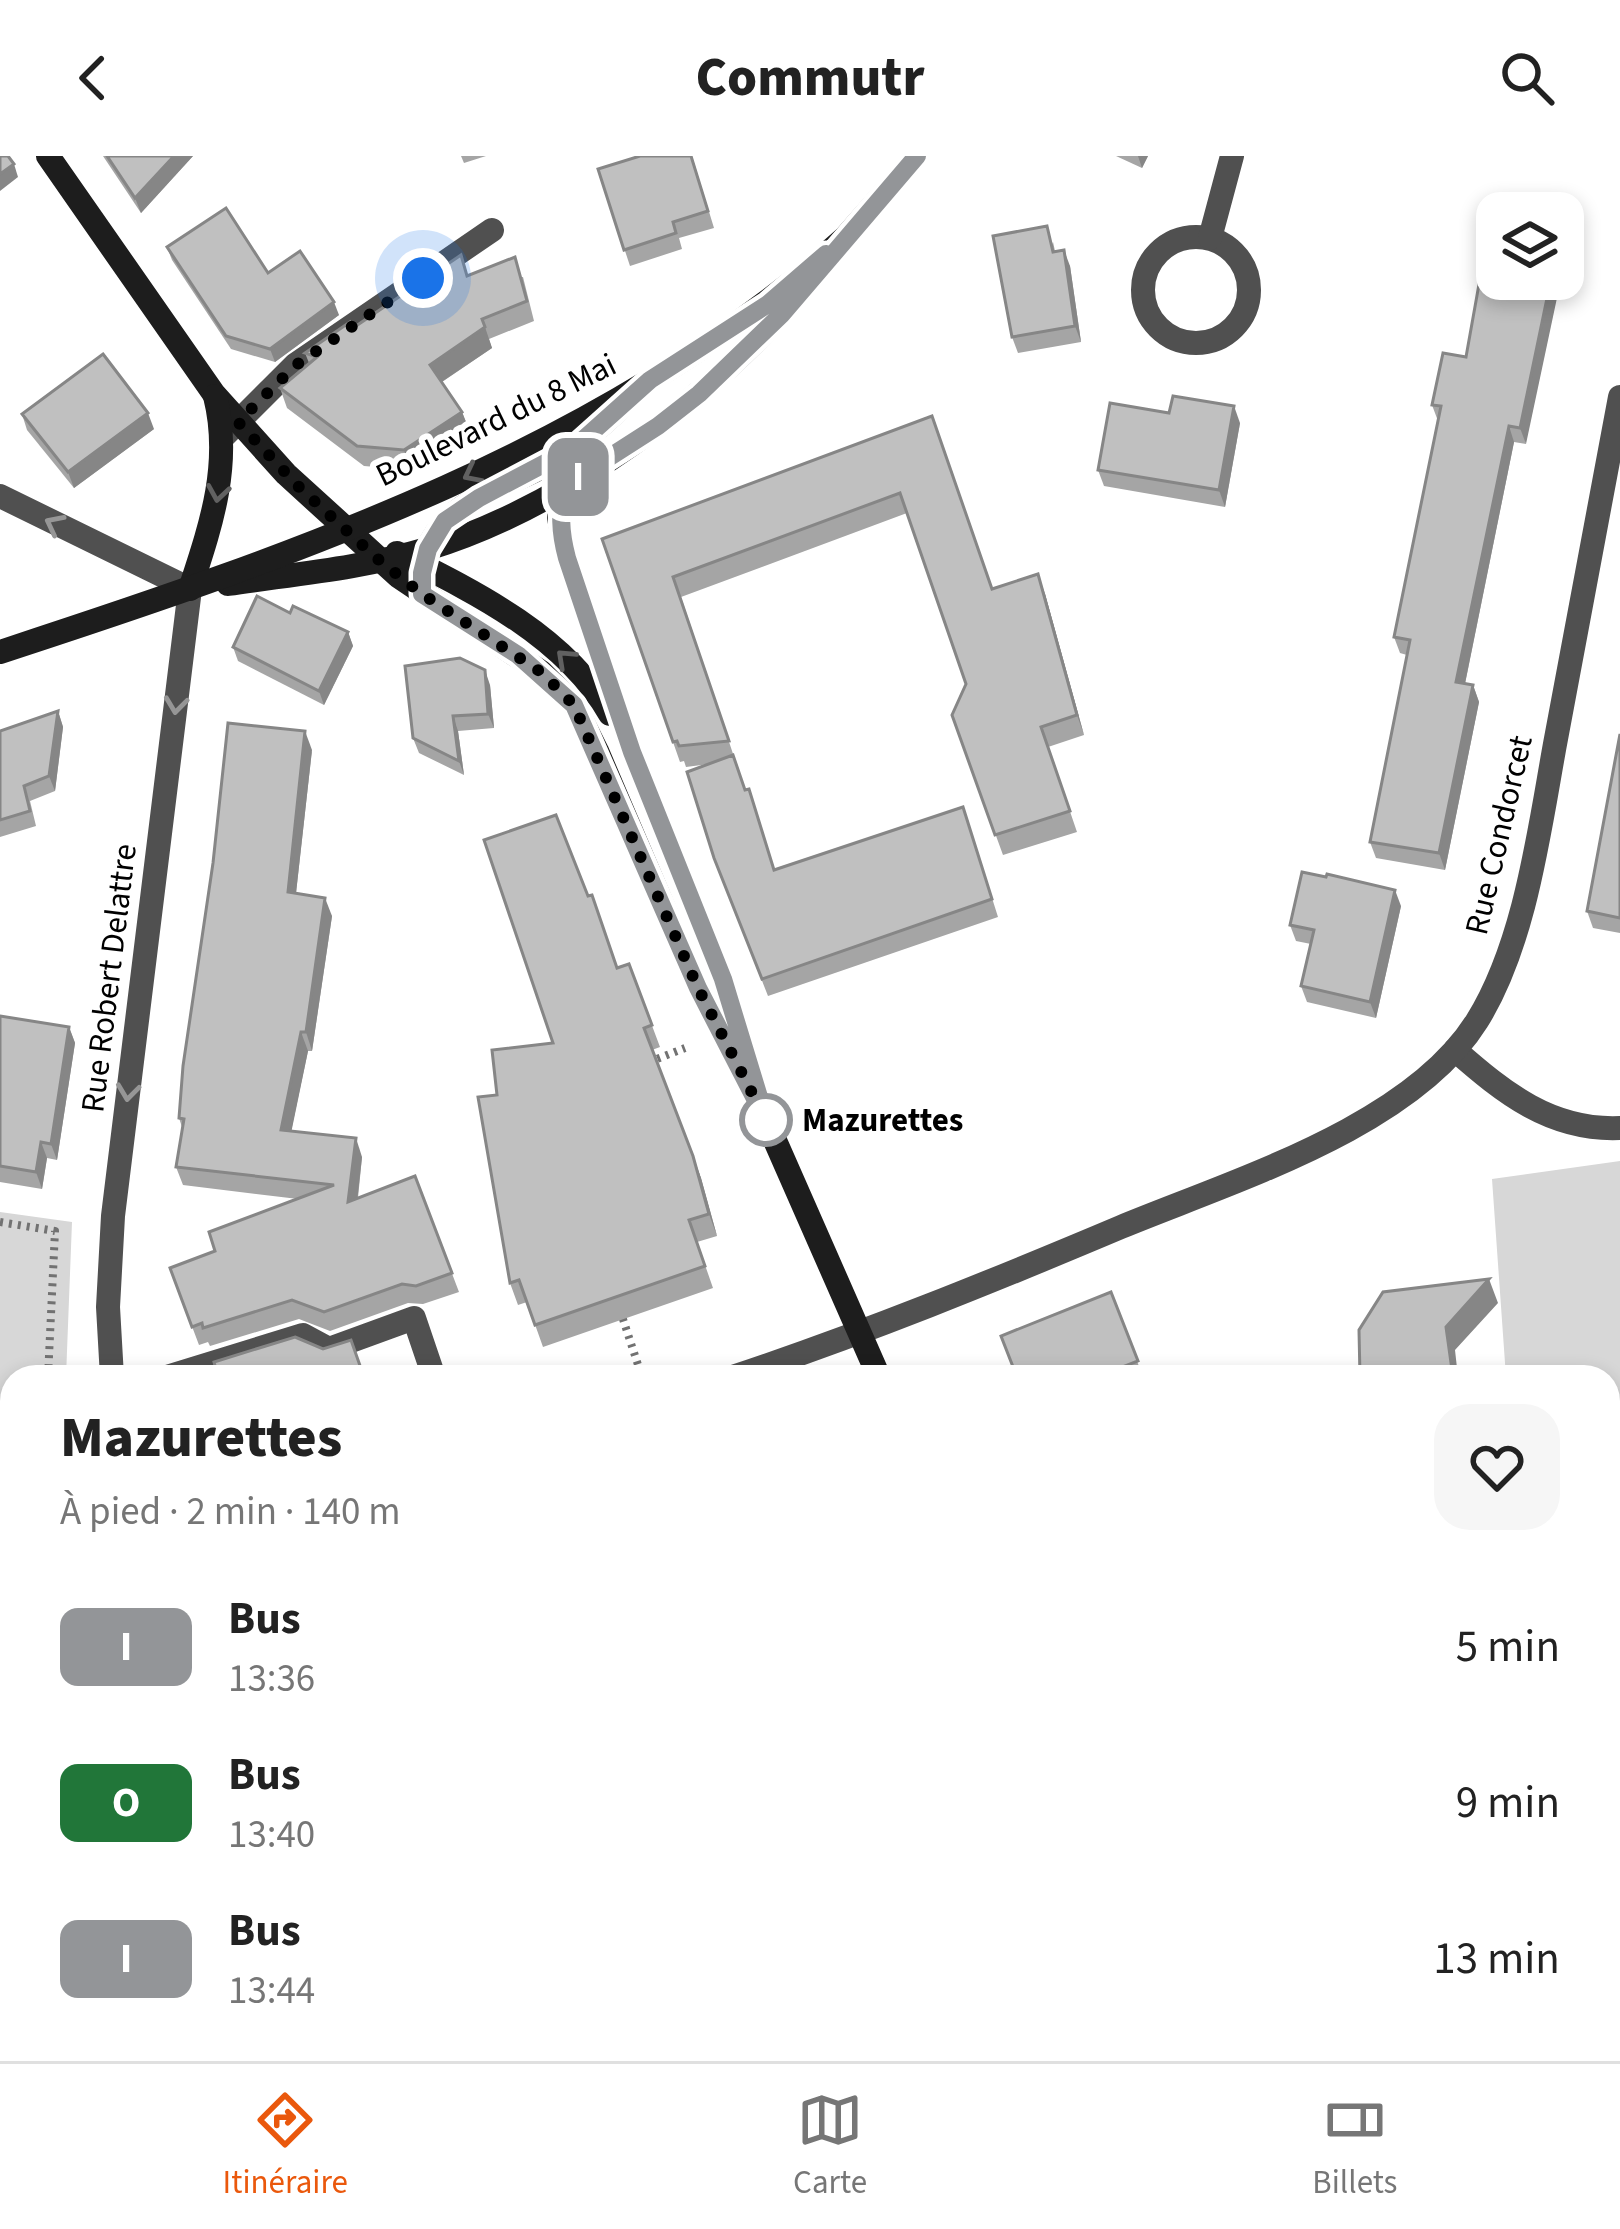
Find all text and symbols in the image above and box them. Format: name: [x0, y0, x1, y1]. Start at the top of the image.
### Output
text: Commutr: [696, 40, 924, 117]
icon: back: [60, 45, 126, 111]
icon: search: [1494, 45, 1560, 111]
map controls: [1476, 192, 1584, 300]
button: layers: [1476, 192, 1584, 300]
your location: [393, 248, 453, 308]
street label: Boulevard du 8 Mai: [368, 341, 624, 499]
line badge: I: [539, 438, 617, 516]
text: I: [572, 447, 584, 507]
one-way arrow: [463, 459, 484, 483]
one-way arrow: [206, 483, 231, 503]
one-way arrow: [45, 516, 67, 539]
one-way arrow: [558, 650, 579, 672]
one-way arrow: [164, 695, 190, 715]
street label: Rue Condorcet: [1453, 731, 1545, 939]
street label: Rue Robert Delattre: [69, 841, 149, 1115]
one-way arrow: [116, 1082, 142, 1102]
marker: Mazurettes: [741, 1095, 791, 1145]
place label: Mazurettes: [802, 1097, 963, 1144]
text: Mazurettes: [60, 1398, 342, 1479]
button: heart: [1434, 1404, 1560, 1530]
text: À pied · 2 min · 140 m: [60, 1484, 401, 1540]
text: Bus: [228, 1587, 301, 1651]
text: 5 min: [1456, 1615, 1560, 1679]
text: I: [120, 1617, 132, 1677]
text: 13:36: [228, 1651, 315, 1707]
text: Bus: [228, 1743, 301, 1807]
text: 9 min: [1456, 1771, 1560, 1835]
text: O: [112, 1773, 140, 1833]
text: 13:40: [228, 1807, 315, 1863]
text: Bus: [228, 1899, 301, 1963]
text: 13 min: [1433, 1927, 1560, 1991]
text: I: [120, 1929, 132, 1989]
text: 13:44: [228, 1963, 315, 2019]
tab: Itinéraire: [223, 2087, 348, 2206]
tab: Carte: [793, 2087, 867, 2206]
tab: Billets: [1312, 2087, 1397, 2206]

